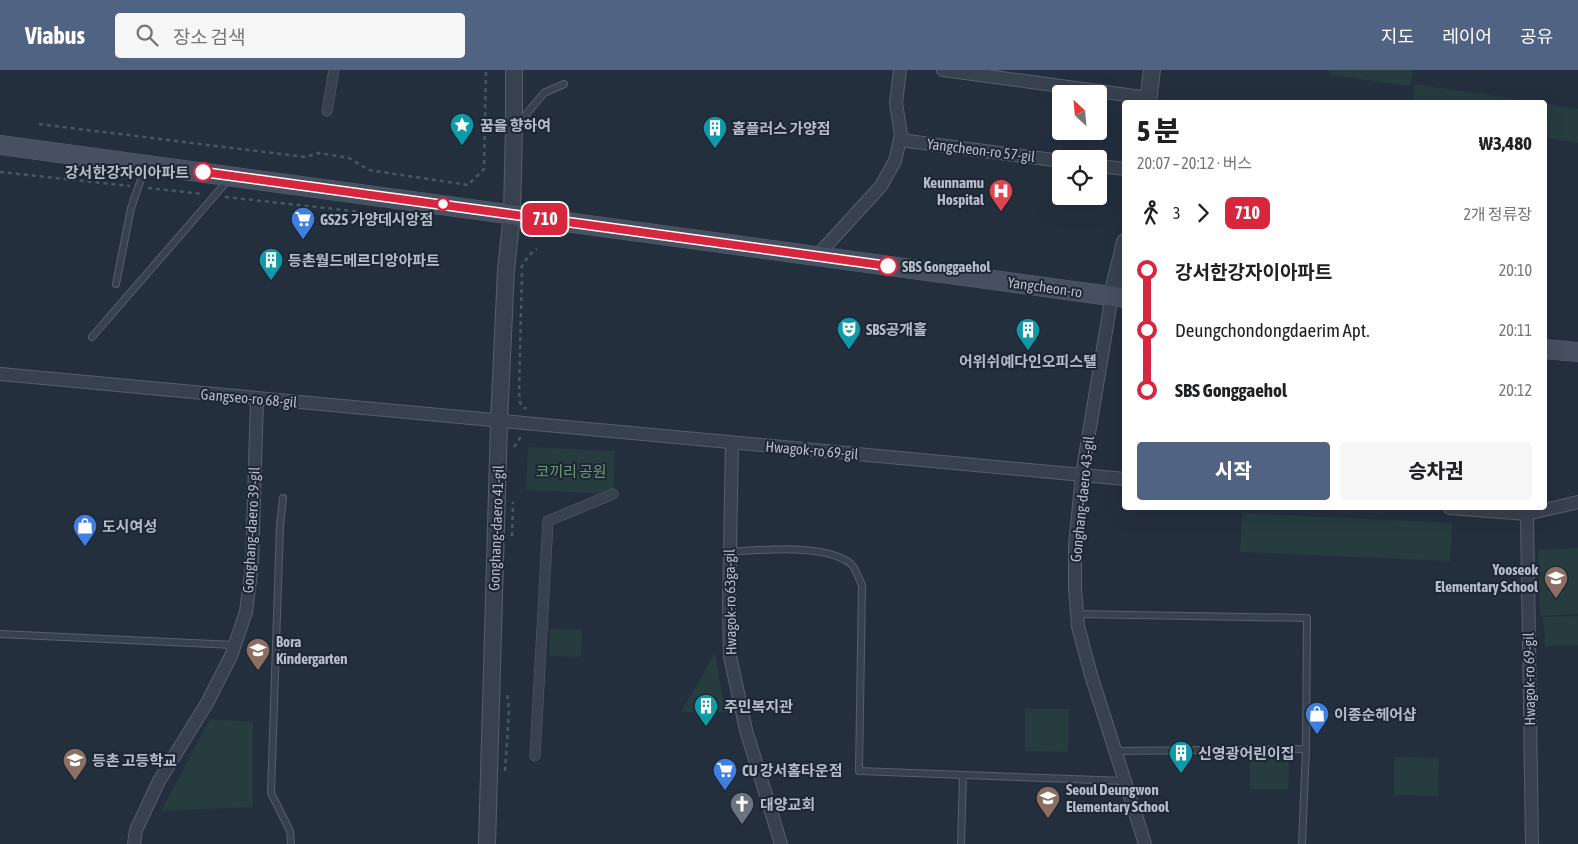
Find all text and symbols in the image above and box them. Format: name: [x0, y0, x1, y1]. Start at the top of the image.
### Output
search box: [115, 13, 465, 58]
icon: search: [133, 21, 161, 49]
text: Viabus: [25, 22, 85, 49]
text: 장소 검색: [173, 26, 245, 48]
text: 지도: [1381, 26, 1414, 47]
text: 레이어: [1442, 26, 1492, 47]
text: 공유: [1520, 26, 1553, 47]
north arrow: [1052, 85, 1108, 140]
map controls: [1052, 85, 1107, 205]
place icon: 꿈을 향하여: [449, 112, 475, 146]
building icon: 홈플러스 가양점: [702, 115, 728, 149]
text: 5 분: [1137, 115, 1180, 147]
place label: 꿈을 향하여: [480, 117, 551, 134]
place label: 홈플러스 가양점: [732, 120, 831, 137]
text: ₩3,480: [1479, 132, 1532, 154]
street label: Yangcheon-ro 57-gil: [926, 135, 1036, 165]
button: locate: [1052, 150, 1107, 205]
text: 20:07 – 20:12 · 버스: [1137, 154, 1252, 172]
marker: 강서한강자이아파트: [193, 162, 213, 182]
place label: 강서한강자이아파트: [65, 164, 189, 181]
place label: Keunnamu Hospital: [923, 174, 985, 208]
hospital icon: Keunnamu Hospital: [988, 178, 1014, 212]
unlabelled marker: [436, 197, 450, 211]
icon: walk: [1137, 199, 1165, 227]
icon: forward: [1189, 199, 1217, 227]
text: 710: [1235, 202, 1260, 223]
line badge: 710: [516, 203, 574, 235]
text: 3: [1173, 204, 1181, 222]
text: 2개 정류장: [1463, 205, 1532, 223]
supermarket icon: GS25 가양데시앙점: [290, 206, 316, 240]
text: 710: [532, 208, 558, 229]
place label: GS25 가양데시앙점: [320, 211, 433, 228]
building icon: 등촌월드메르디앙아파트: [258, 247, 284, 281]
place label: 등촌월드메르디앙아파트: [288, 252, 440, 269]
marker: SBS Gonggaehol: [878, 256, 898, 276]
place label: SBS Gonggaehol: [902, 258, 991, 275]
text: 강서한강자이아파트: [1175, 261, 1332, 283]
text: 20:10: [1499, 261, 1532, 279]
street label: Yangcheon-ro: [1007, 273, 1083, 301]
theatre icon: SBS공개홀: [836, 316, 862, 350]
building icon: 어위쉬예다인오피스텔: [1015, 317, 1041, 351]
text: Deungchondongdaerim Apt.: [1175, 319, 1370, 341]
place label: SBS공개홀: [866, 321, 927, 338]
text: 20:11: [1499, 321, 1532, 339]
place label: 어위쉬예다인오피스텔: [959, 353, 1097, 370]
text: SBS Gonggaehol: [1175, 379, 1287, 401]
text: 20:12: [1499, 381, 1532, 399]
street label: Gangseo-ro 68-gil: [200, 385, 298, 411]
street label: Gonghang-daero 43-gil: [1067, 435, 1097, 563]
street label: Hwagok-ro 69-gil: [765, 437, 859, 463]
button: 시작: [1137, 442, 1330, 500]
button: 승차권: [1340, 442, 1532, 500]
park label: 코끼리 공원: [535, 463, 607, 480]
street label: Gonghang-daero 41-gil: [485, 465, 507, 591]
street label: Gonghang-daero 39-gil: [239, 466, 263, 594]
shop icon: 도시여성: [72, 513, 98, 547]
place label: 도시여성: [102, 518, 157, 535]
street label: Hwagok-ro 63ga-gil: [721, 549, 739, 655]
place label: Yooseok Elementary School: [1435, 561, 1539, 595]
school or university icon: Yooseok Elementary School: [1543, 565, 1569, 599]
street label: Hwagok-ro 69-gil: [1520, 632, 1538, 726]
place label: Bora Kindergarten: [276, 633, 348, 667]
school or university icon: Bora Kindergarten: [245, 637, 271, 671]
building icon: 주민복지관: [693, 693, 719, 727]
place label: 주민복지관: [724, 698, 793, 715]
shop icon: 이종순헤어샵: [1304, 701, 1330, 735]
place label: 이종순헤어샵: [1334, 706, 1417, 723]
building icon: 신영광어린이집: [1168, 740, 1194, 774]
place label: 신영광어린이집: [1198, 745, 1295, 762]
school or university icon: 등촌 고등학교: [62, 747, 88, 781]
place label: 등촌 고등학교: [92, 752, 177, 769]
supermarket icon: CU 강서홈타운점: [712, 757, 738, 791]
place label: CU 강서홈타운점: [742, 762, 842, 779]
place label: Seoul Deungwon Elementary School: [1066, 781, 1170, 815]
school or university icon: Seoul Deungwon Elementary School: [1035, 785, 1061, 819]
church icon: 대양교회: [729, 791, 755, 825]
place label: 대양교회: [760, 796, 815, 813]

